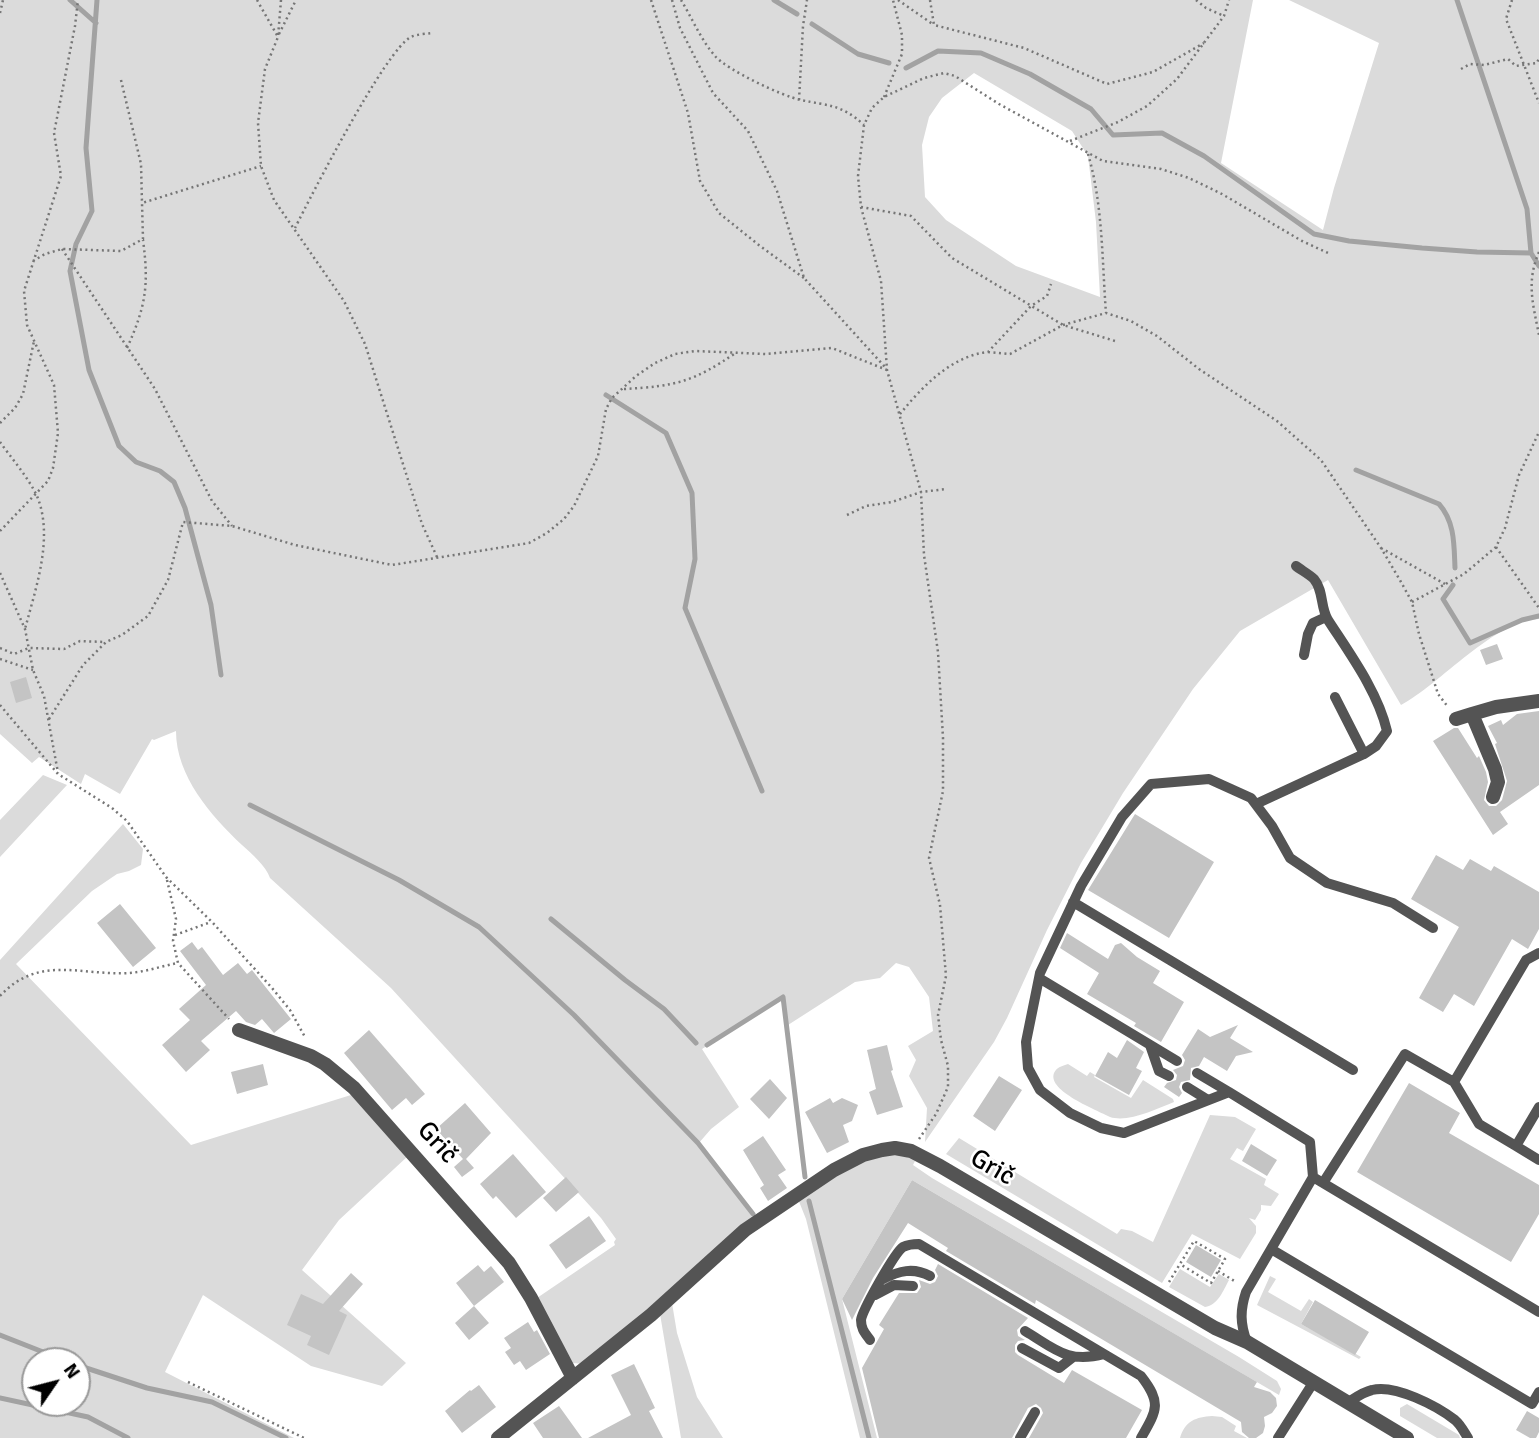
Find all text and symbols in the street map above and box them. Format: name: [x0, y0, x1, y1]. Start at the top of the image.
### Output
street label: Grič: [410, 1115, 464, 1171]
street label: Grič: [964, 1143, 1020, 1193]
north arrow: [21, 1347, 91, 1417]
text: N: [58, 1359, 85, 1383]

